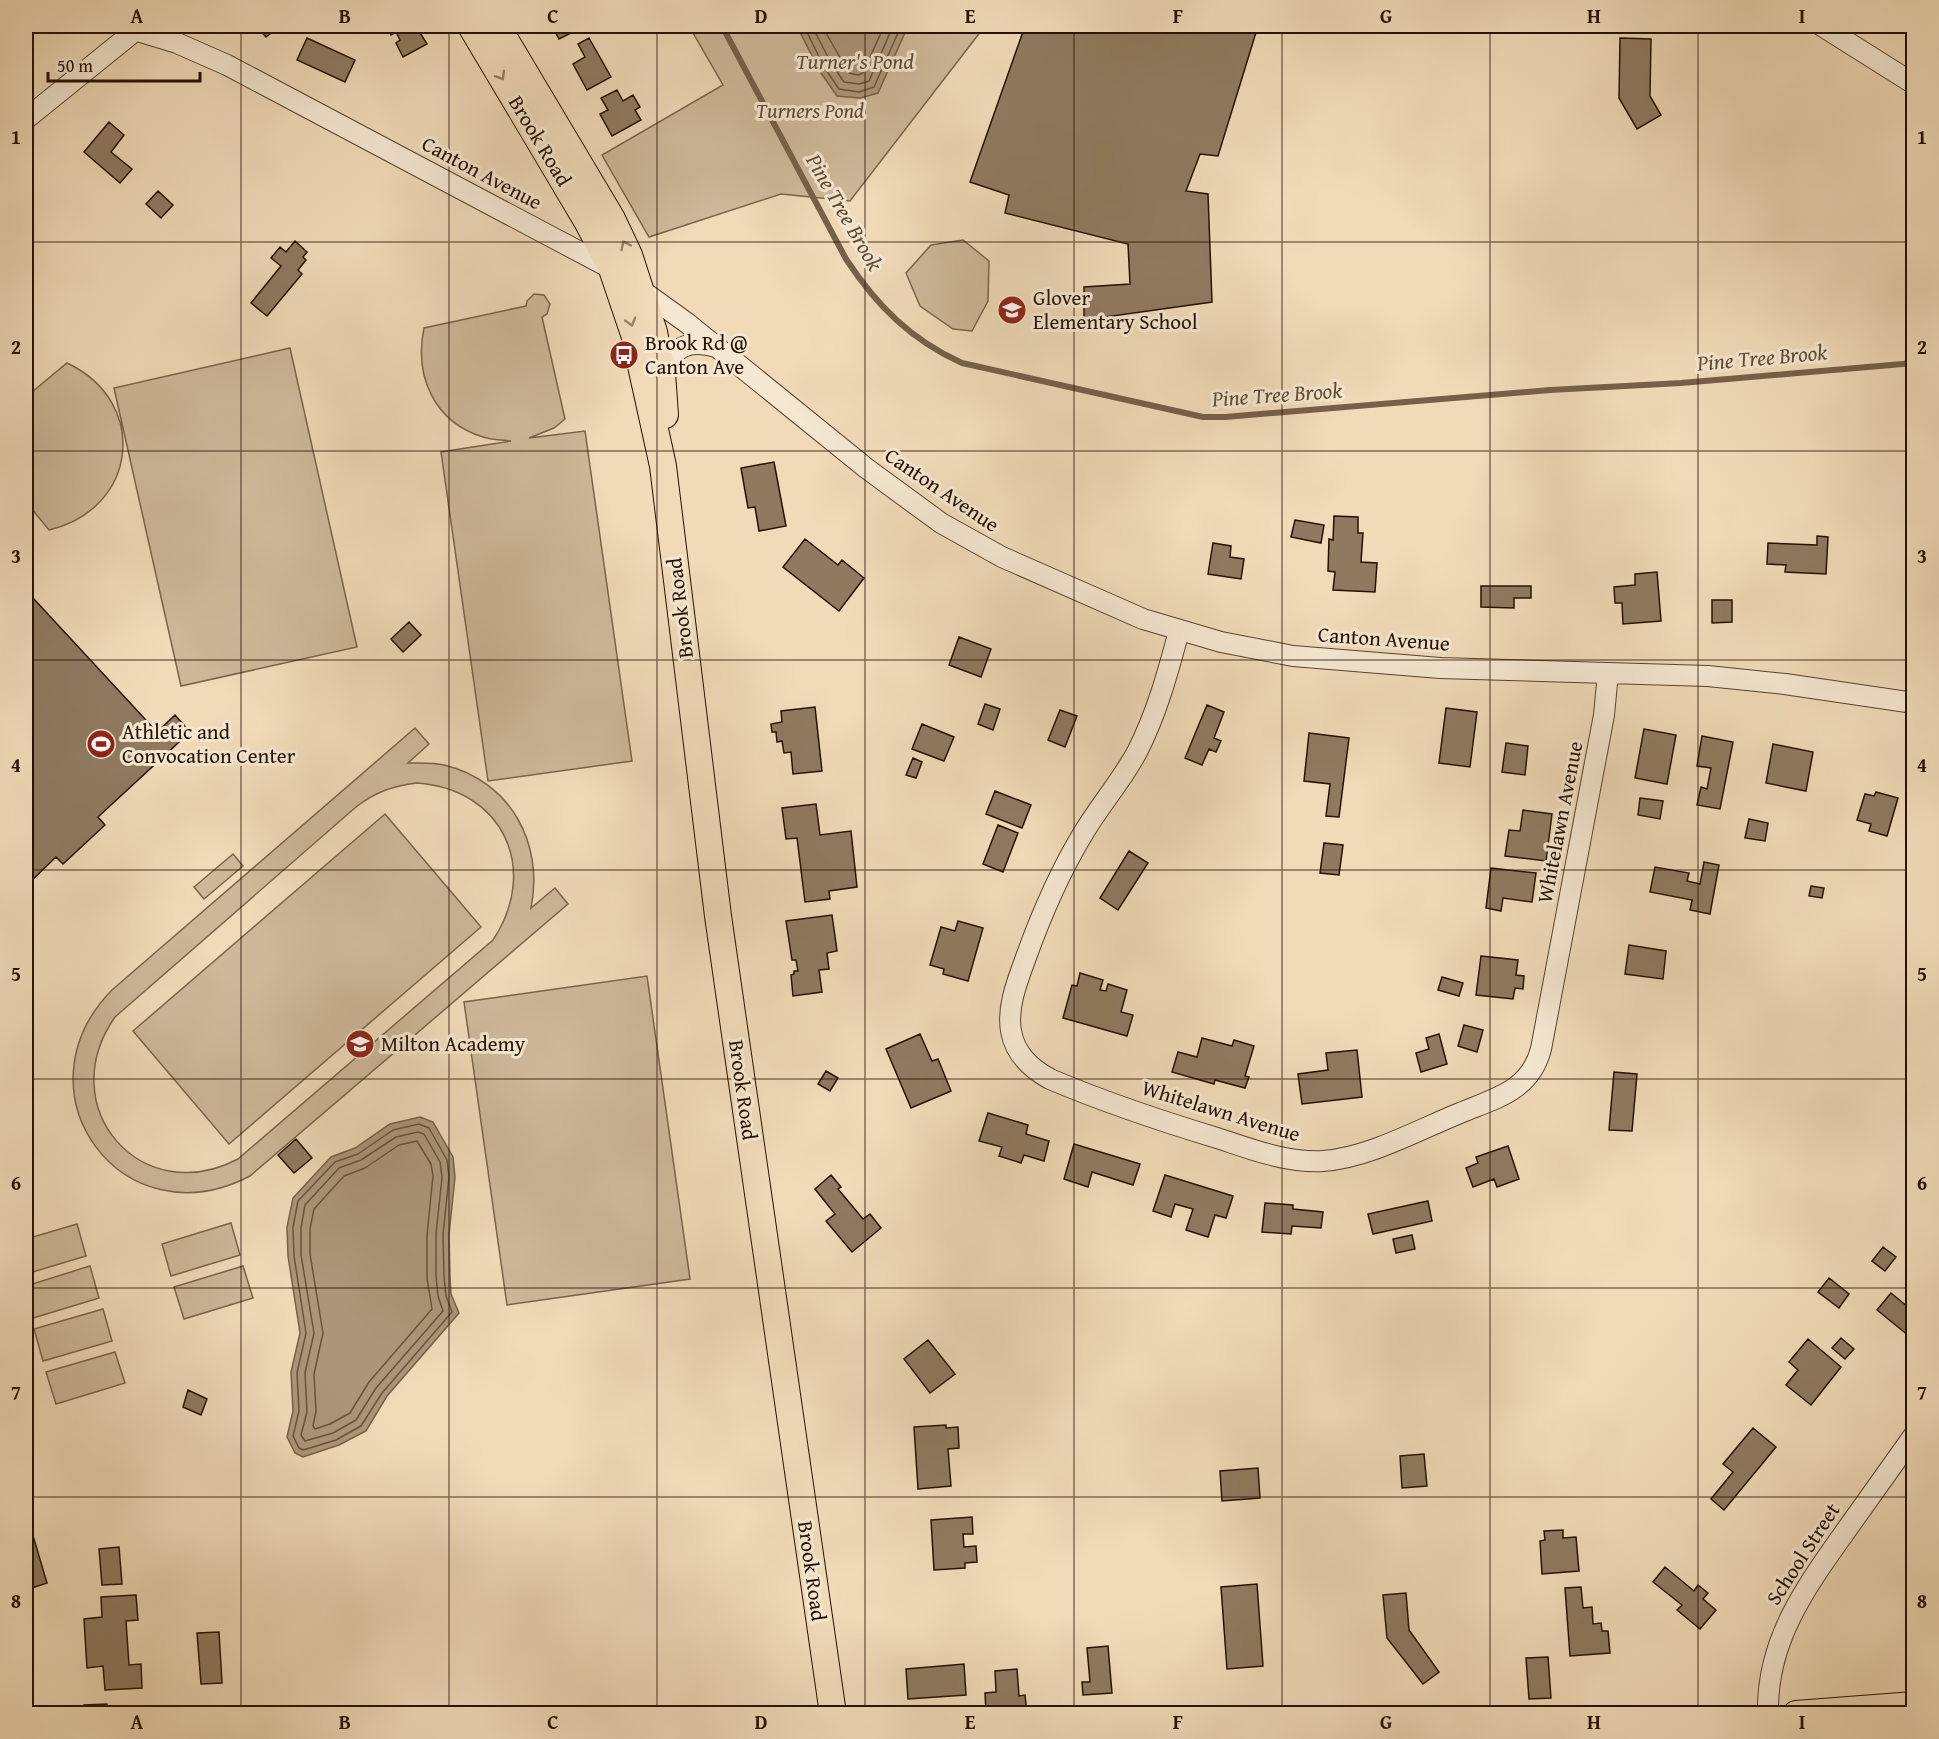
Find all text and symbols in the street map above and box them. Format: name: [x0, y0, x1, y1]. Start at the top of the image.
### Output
text: A: [131, 1, 144, 30]
text: B: [339, 1, 351, 30]
text: C: [547, 1, 559, 30]
text: D: [754, 1, 768, 30]
text: E: [965, 1, 976, 30]
text: F: [1173, 1, 1183, 30]
text: G: [1380, 1, 1392, 30]
text: H: [1587, 1, 1601, 30]
text: I: [1799, 1, 1805, 30]
scale bar: [48, 45, 200, 83]
water label: Turner's Pond: [796, 45, 914, 77]
text: 50 m: [57, 52, 93, 79]
one-way arrow: [494, 70, 505, 80]
street label: Brook Road: [501, 90, 580, 193]
park label: Turners Pond: [756, 95, 864, 126]
text: 1: [11, 122, 21, 151]
text: 1: [1917, 122, 1927, 151]
street label: Canton Avenue: [417, 128, 548, 217]
water label: Pine Tree Brook: [798, 147, 892, 277]
one-way arrow: [620, 241, 632, 252]
place label: Glover Elementary School: [1033, 282, 1198, 337]
school or university icon: Glover Elementary School: [996, 294, 1028, 326]
one-way arrow: [624, 316, 636, 327]
place label: Brook Rd @ Canton Ave: [645, 327, 747, 382]
text: 2: [11, 332, 21, 361]
text: 2: [1917, 332, 1927, 361]
water label: Pine Tree Brook: [1695, 335, 1829, 379]
bus stop icon: Brook Rd @ Canton Ave: [608, 339, 640, 371]
water label: Pine Tree Brook: [1210, 373, 1344, 415]
street label: Canton Avenue: [879, 440, 1006, 539]
text: 3: [11, 541, 21, 570]
text: 3: [1917, 541, 1927, 570]
street label: Brook Road: [658, 555, 701, 660]
street label: Canton Avenue: [1317, 618, 1451, 659]
place label: Athletic and Convocation Center: [122, 716, 296, 771]
sports icon: Athletic and Convocation Center: [85, 728, 117, 760]
street label: Whitelawn Avenue: [1529, 738, 1590, 905]
text: 4: [11, 750, 21, 779]
text: 4: [1917, 750, 1927, 779]
text: 5: [11, 959, 21, 988]
text: 5: [1917, 959, 1927, 988]
school or university icon: Milton Academy: [344, 1028, 376, 1060]
place label: Milton Academy: [381, 1028, 526, 1059]
street label: Brook Road: [721, 1038, 766, 1143]
street label: Whitelawn Avenue: [1138, 1072, 1304, 1149]
text: 6: [11, 1168, 21, 1197]
text: 6: [1917, 1168, 1927, 1197]
text: 7: [11, 1377, 21, 1406]
text: 7: [1917, 1377, 1927, 1406]
street label: School Street: [1758, 1496, 1848, 1611]
street label: Brook Road: [790, 1519, 835, 1624]
text: 8: [11, 1586, 21, 1615]
text: 8: [1917, 1586, 1927, 1615]
text: A: [131, 1707, 144, 1736]
text: B: [339, 1707, 351, 1736]
text: C: [547, 1707, 559, 1736]
text: D: [754, 1707, 768, 1736]
text: E: [965, 1707, 976, 1736]
text: F: [1173, 1707, 1183, 1736]
text: G: [1380, 1707, 1392, 1736]
text: H: [1587, 1707, 1601, 1736]
text: I: [1799, 1707, 1805, 1736]

